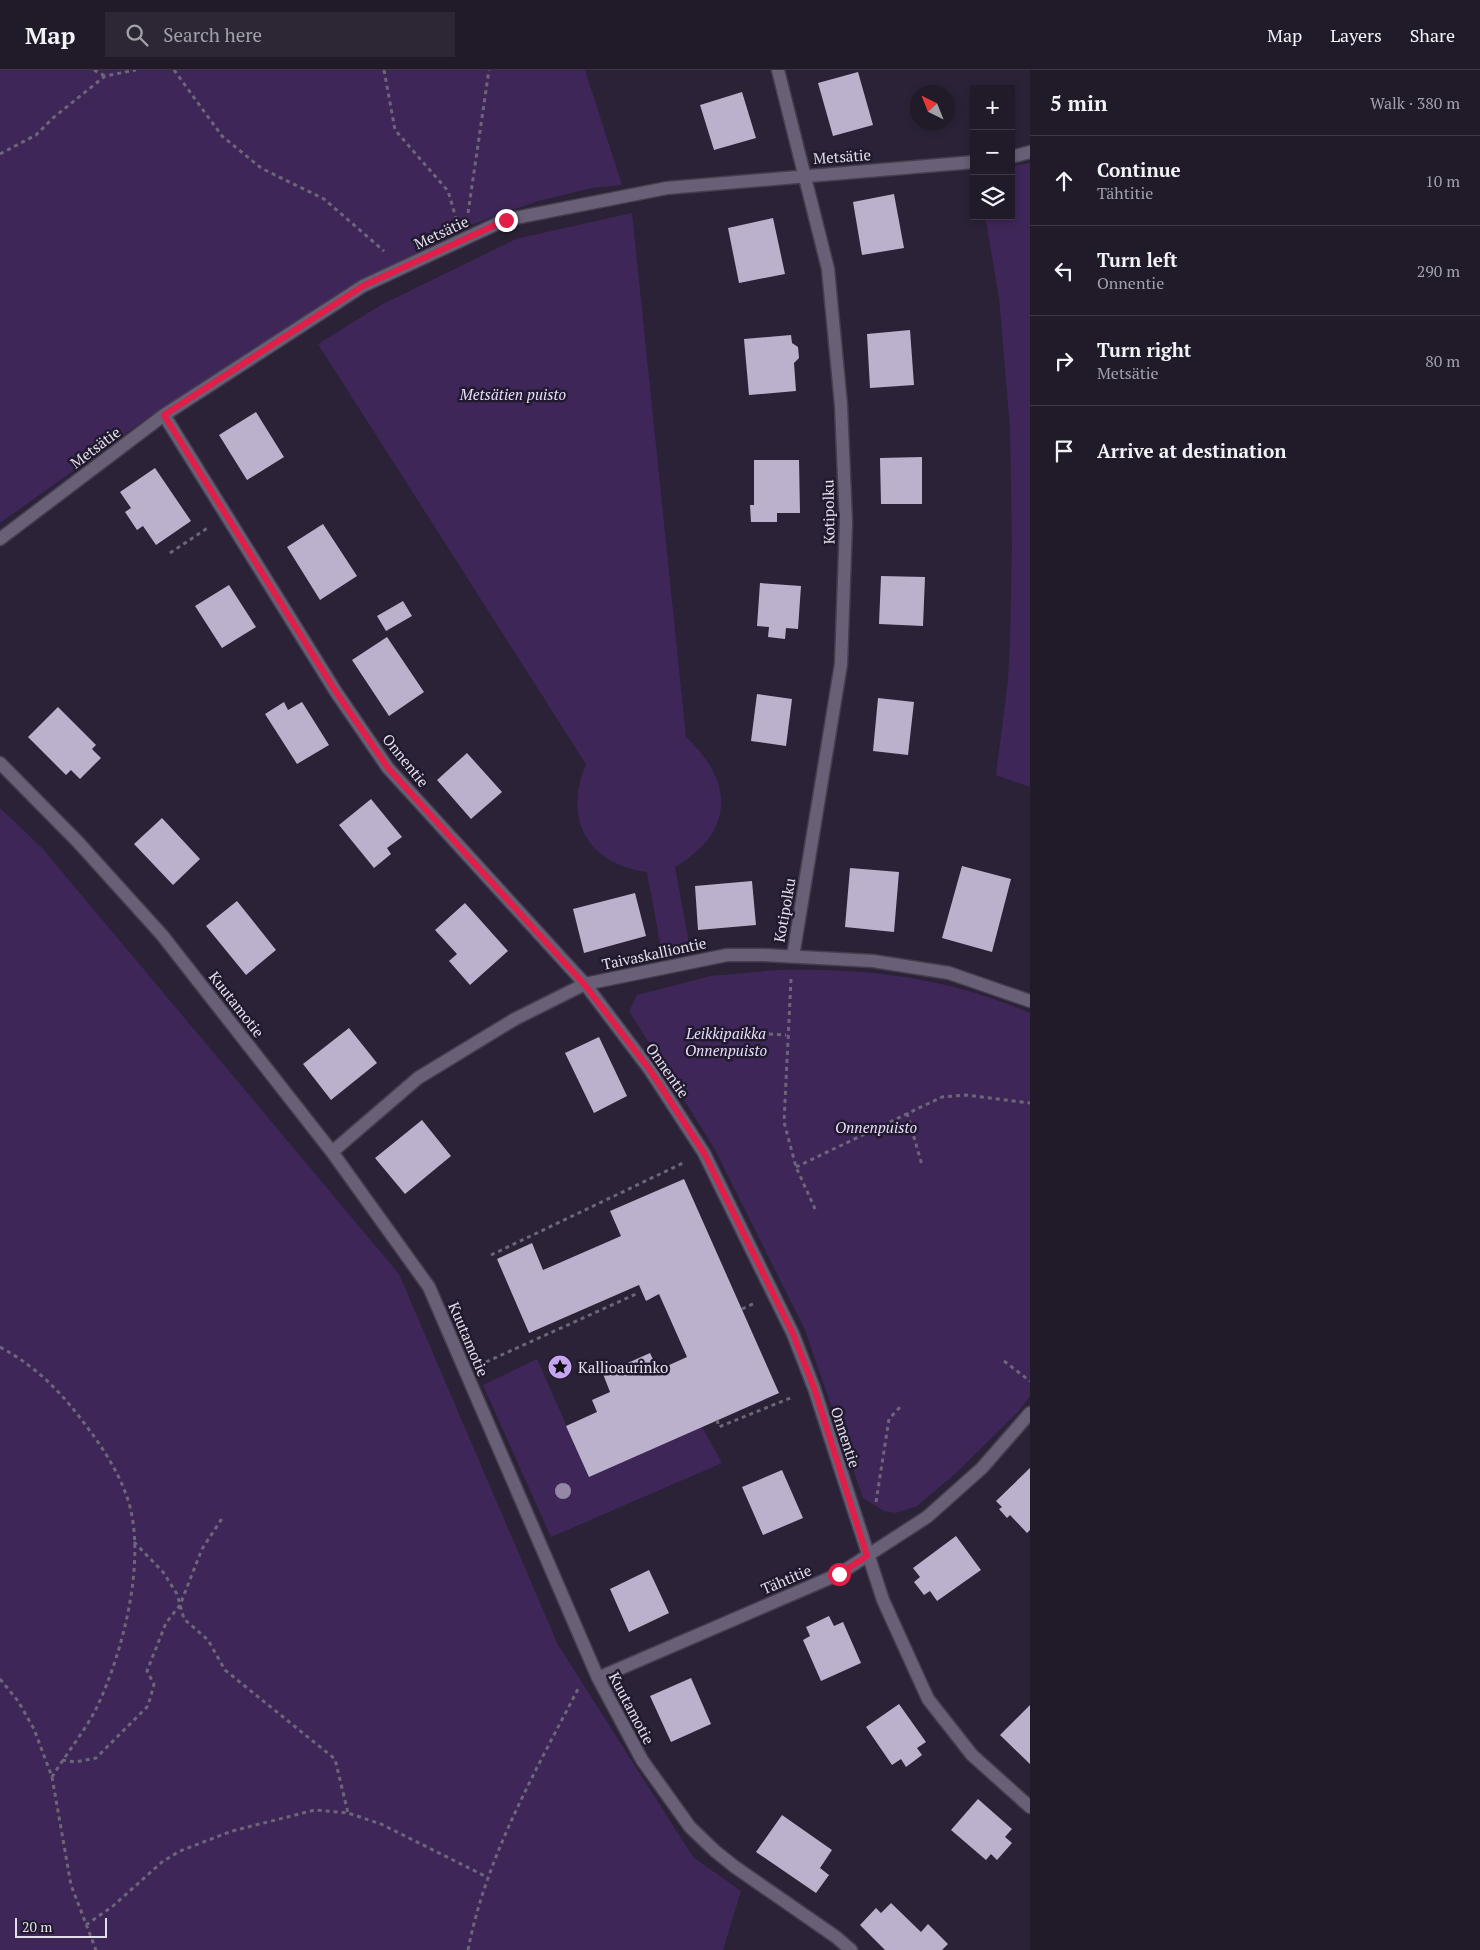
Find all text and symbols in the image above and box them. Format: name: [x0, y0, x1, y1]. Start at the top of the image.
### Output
search box: [105, 12, 455, 57]
text: Map: [25, 19, 75, 51]
icon: search: [123, 21, 151, 49]
text: Search here: [163, 22, 262, 47]
text: Map: [1267, 23, 1302, 47]
text: Layers: [1330, 23, 1382, 47]
text: Share: [1410, 23, 1455, 47]
north arrow: [910, 85, 955, 130]
map controls: [970, 85, 1015, 220]
button: +: [970, 85, 1015, 130]
text: 5 min: [1050, 89, 1107, 117]
text: Walk · 380 m: [1370, 92, 1460, 114]
button: −: [970, 130, 1015, 175]
street label: Metsätie: [812, 144, 872, 168]
text: Continue: [1097, 157, 1181, 182]
icon: ahead: [1050, 167, 1078, 195]
text: 10 m: [1425, 170, 1460, 192]
button: layers: [970, 175, 1015, 220]
text: Tähtitie: [1097, 182, 1153, 204]
route end: [495, 209, 518, 232]
street label: Metsätie: [411, 211, 471, 253]
text: Turn left: [1097, 247, 1178, 272]
icon: left: [1050, 257, 1078, 285]
text: 290 m: [1417, 260, 1460, 282]
text: Onnentie: [1097, 272, 1164, 294]
text: Turn right: [1097, 337, 1191, 362]
icon: right: [1050, 347, 1078, 375]
text: 80 m: [1425, 350, 1460, 372]
text: Metsätie: [1097, 362, 1159, 384]
park label: Metsätien puisto: [459, 384, 567, 404]
street label: Metsätie: [66, 422, 124, 472]
icon: arrive: [1050, 437, 1078, 465]
text: Arrive at destination: [1097, 438, 1286, 463]
street label: Kotipolku: [817, 479, 839, 545]
street label: Onnentie: [378, 729, 434, 791]
street label: Kotipolku: [769, 876, 800, 944]
street label: Taivaskalliontie: [600, 932, 708, 974]
street label: Kuutamotie: [205, 967, 269, 1041]
park label: Leikkipaikka Onnenpuisto: [685, 1023, 767, 1060]
street label: Onnentie: [642, 1038, 694, 1102]
park label: Onnenpuisto: [835, 1117, 917, 1137]
street label: Kuutamotie: [444, 1299, 494, 1379]
place icon: Kallioaurinko: [547, 1354, 573, 1380]
place label: Kallioaurinko: [578, 1357, 668, 1377]
street label: Onnentie: [827, 1404, 865, 1470]
street label: Tähtitie: [758, 1559, 814, 1599]
route start: [828, 1563, 851, 1586]
street label: Kuutamotie: [605, 1669, 659, 1747]
scale bar: [15, 1915, 108, 1938]
text: 20 m: [22, 1917, 52, 1936]

